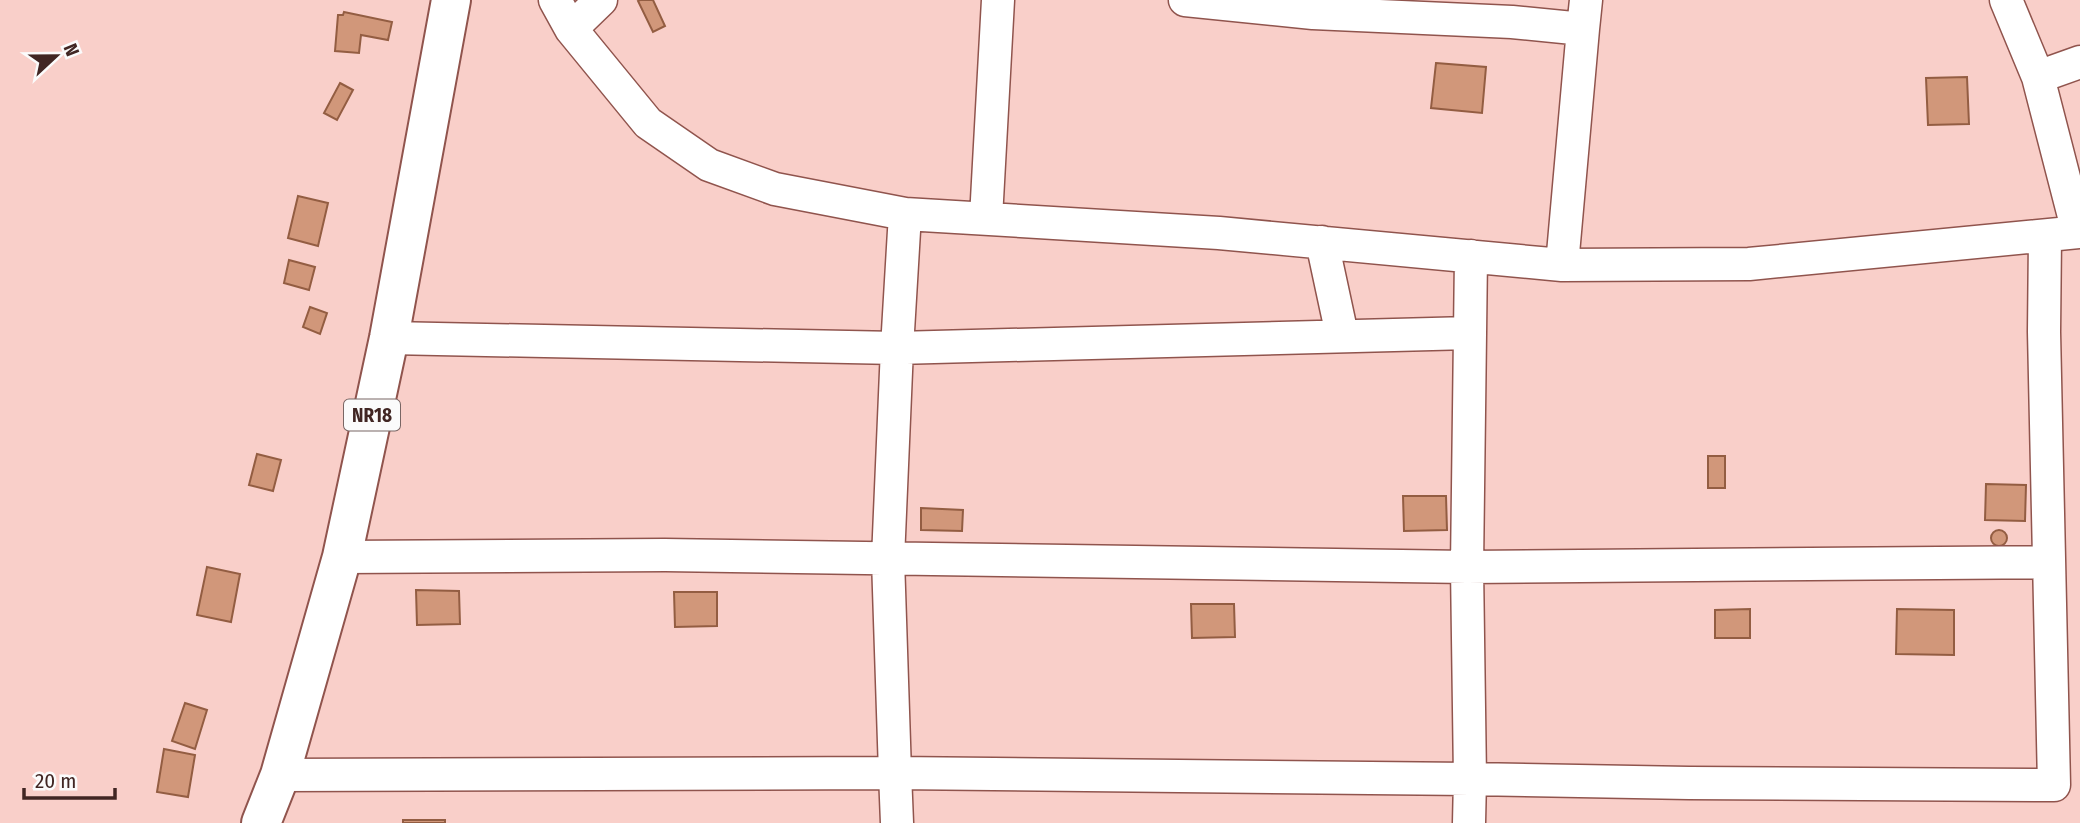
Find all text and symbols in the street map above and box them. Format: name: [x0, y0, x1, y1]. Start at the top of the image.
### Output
north arrow: [21, 21, 91, 91]
text: N: [59, 40, 84, 59]
road number: NR18: [344, 400, 400, 430]
scale bar: [24, 756, 116, 800]
text: 20 m: [35, 768, 76, 794]

